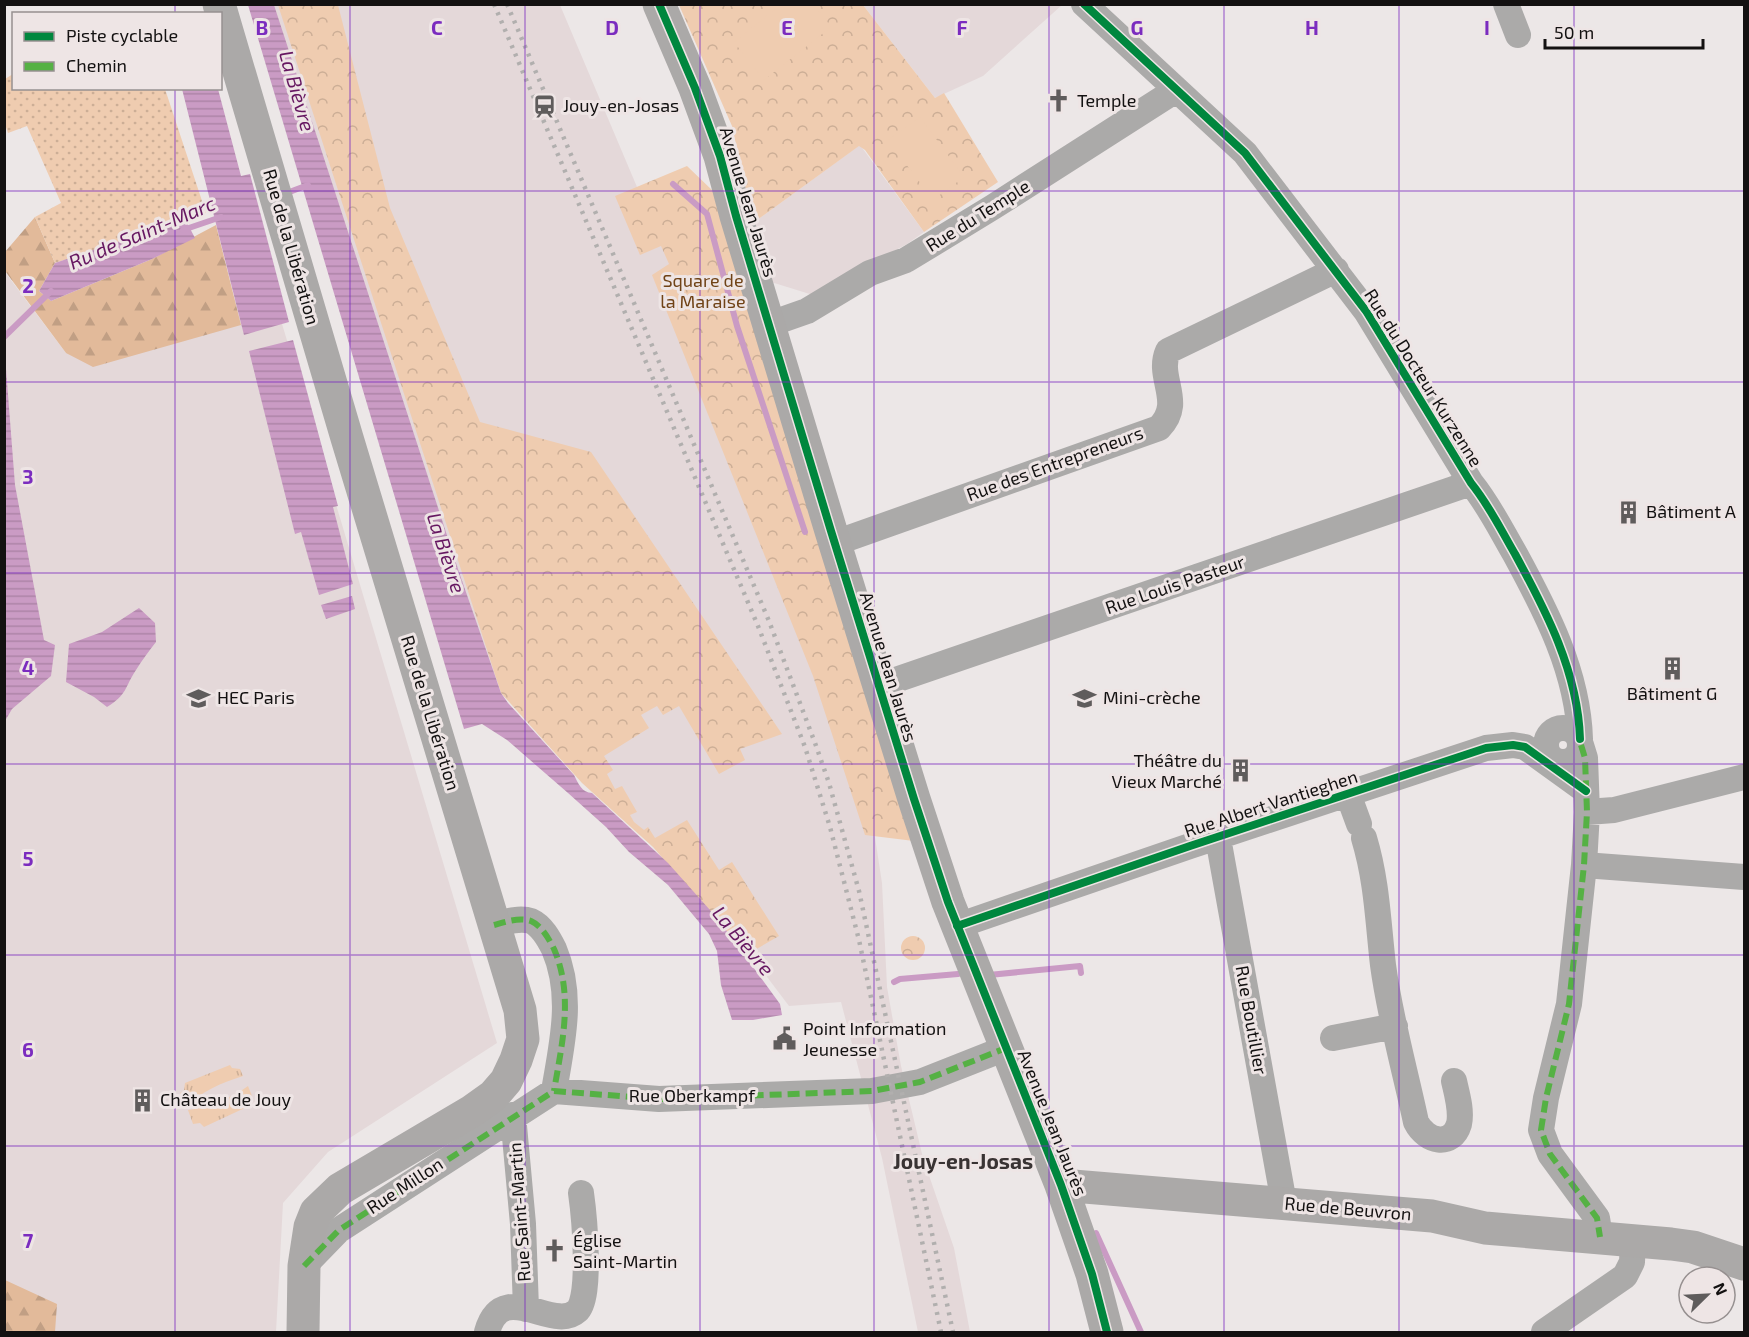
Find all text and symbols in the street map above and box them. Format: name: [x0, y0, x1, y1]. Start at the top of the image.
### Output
legend: [12, 12, 222, 90]
scale bar: [1545, 12, 1702, 50]
text: B: [256, 15, 268, 39]
text: C: [431, 15, 443, 39]
text: D: [605, 15, 619, 39]
text: E: [781, 15, 793, 39]
text: F: [956, 15, 968, 39]
text: G: [1131, 15, 1143, 39]
text: H: [1305, 15, 1319, 39]
text: I: [1484, 15, 1490, 39]
text: 50 m: [1554, 21, 1594, 43]
text: Piste cyclable: [66, 24, 178, 46]
water label: La Bièvre: [275, 47, 321, 134]
text: Chemin: [66, 54, 127, 76]
church icon: Temple: [1046, 88, 1072, 114]
place label: Temple: [1077, 89, 1136, 111]
station icon: Jouy-en-Josas: [532, 93, 558, 119]
place label: Jouy-en-Josas: [563, 94, 679, 116]
street label: Avenue Jean Jaurès: [716, 124, 782, 279]
street label: Rue de la Libération: [259, 166, 325, 327]
street label: Rue du Temple: [921, 174, 1034, 256]
water label: Ru de Saint-Marc: [65, 190, 219, 274]
park label: Square de la Maraise: [660, 269, 746, 312]
text: 2: [22, 273, 34, 297]
street label: Rue du Docteur Kurzenne: [1360, 284, 1488, 471]
street label: Rue des Entrepreneurs: [963, 421, 1146, 505]
text: 3: [22, 464, 34, 488]
building icon: Bâtiment A: [1615, 499, 1641, 525]
place label: Bâtiment A: [1646, 500, 1737, 522]
water label: La Bièvre: [423, 509, 471, 596]
street label: Rue Louis Pasteur: [1102, 550, 1247, 618]
street label: Avenue Jean Jaurès: [856, 589, 922, 744]
street label: Rue de la Libération: [397, 632, 465, 793]
text: 4: [22, 655, 35, 679]
building icon: Bâtiment G: [1659, 655, 1685, 681]
place label: Bâtiment G: [1627, 682, 1717, 704]
school or university icon: HEC Paris: [186, 685, 212, 711]
school or university icon: Mini-crèche: [1072, 685, 1098, 711]
place label: HEC Paris: [217, 686, 295, 708]
place label: Mini-crèche: [1103, 686, 1201, 708]
place label: Théâtre du Vieux Marché: [1112, 749, 1222, 792]
building icon: Théâtre du Vieux Marché: [1227, 758, 1253, 784]
street label: Rue Albert Vantieghen: [1181, 765, 1360, 842]
text: 5: [22, 846, 34, 870]
water label: La Bièvre: [708, 901, 780, 980]
street label: Rue Boutillier: [1232, 964, 1272, 1076]
place label: Point Information Jeunesse: [803, 1017, 947, 1060]
public building icon: Point Information Jeunesse: [772, 1026, 798, 1052]
text: 6: [22, 1037, 34, 1061]
street label: Avenue Jean Jaurès: [1014, 1046, 1092, 1199]
street label: Rue Oberkampf: [629, 1084, 756, 1106]
building icon: Château de Jouy: [129, 1087, 155, 1113]
place label: Château de Jouy: [160, 1088, 292, 1110]
street label: Rue Saint-Martin: [503, 1142, 535, 1282]
district label: Jouy-en-Josas: [893, 1148, 1033, 1174]
street label: Rue Millon: [362, 1152, 447, 1218]
street label: Rue de Beuvron: [1284, 1191, 1412, 1225]
text: 7: [23, 1228, 34, 1252]
place label: Église Saint-Martin: [573, 1229, 677, 1272]
church icon: Église Saint-Martin: [542, 1238, 568, 1264]
north arrow: [1677, 1265, 1737, 1325]
text: N: [1710, 1280, 1732, 1298]

